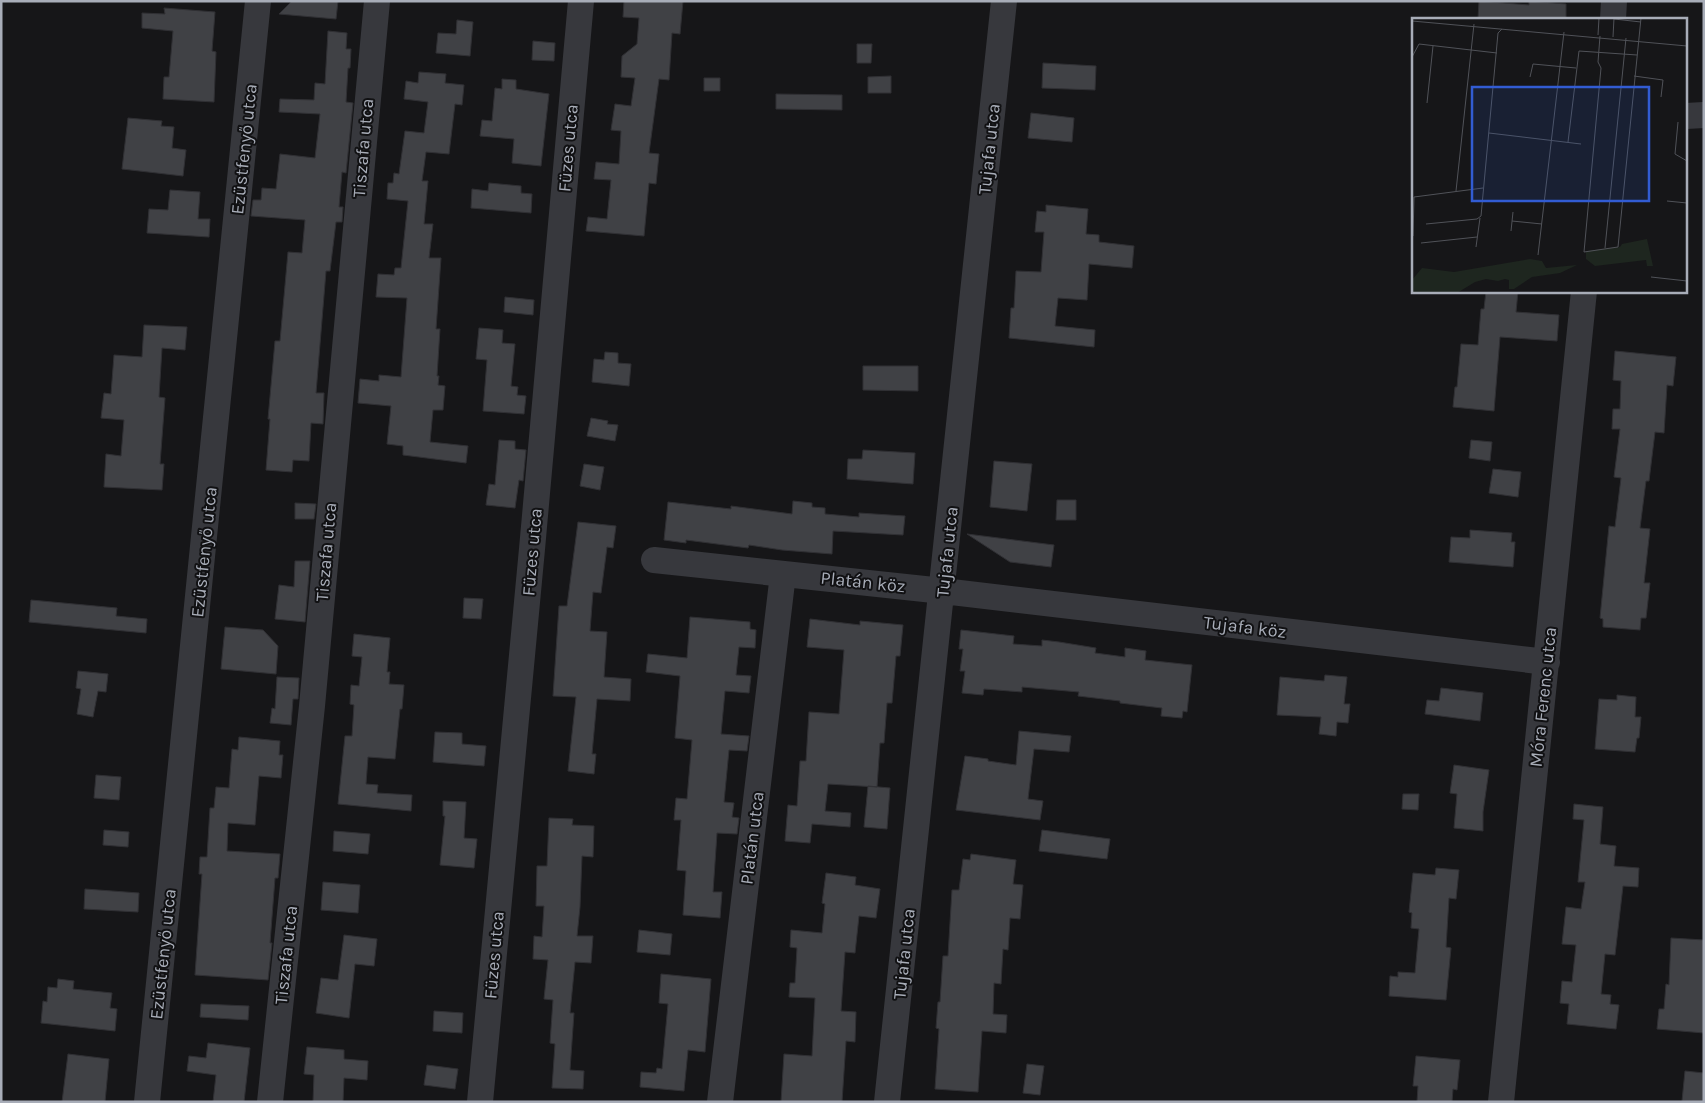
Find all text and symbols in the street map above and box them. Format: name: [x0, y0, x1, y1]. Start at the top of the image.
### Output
inset map: [1412, 18, 1688, 292]
street label: Ezüstfenyő utca: [226, 82, 262, 216]
street label: Tiszafa utca: [348, 97, 378, 199]
street label: Tujafa utca: [973, 102, 1005, 196]
street label: Füzes utca: [553, 103, 583, 193]
street label: Ezüstfenyő utca: [186, 485, 222, 619]
street label: Tiszafa utca: [311, 501, 341, 603]
street label: Tujafa utca: [931, 505, 963, 599]
street label: Füzes utca: [517, 507, 547, 597]
street label: Platán köz: [819, 567, 907, 597]
street label: Tujafa köz: [1202, 611, 1288, 643]
street label: Móra Ferenc utca: [1525, 626, 1561, 768]
street label: Platán utca: [735, 790, 769, 886]
street label: Ezüstfenyő utca: [145, 887, 181, 1021]
street label: Tiszafa utca: [270, 904, 302, 1006]
street label: Tujafa utca: [888, 907, 920, 1001]
street label: Füzes utca: [479, 910, 509, 1000]

